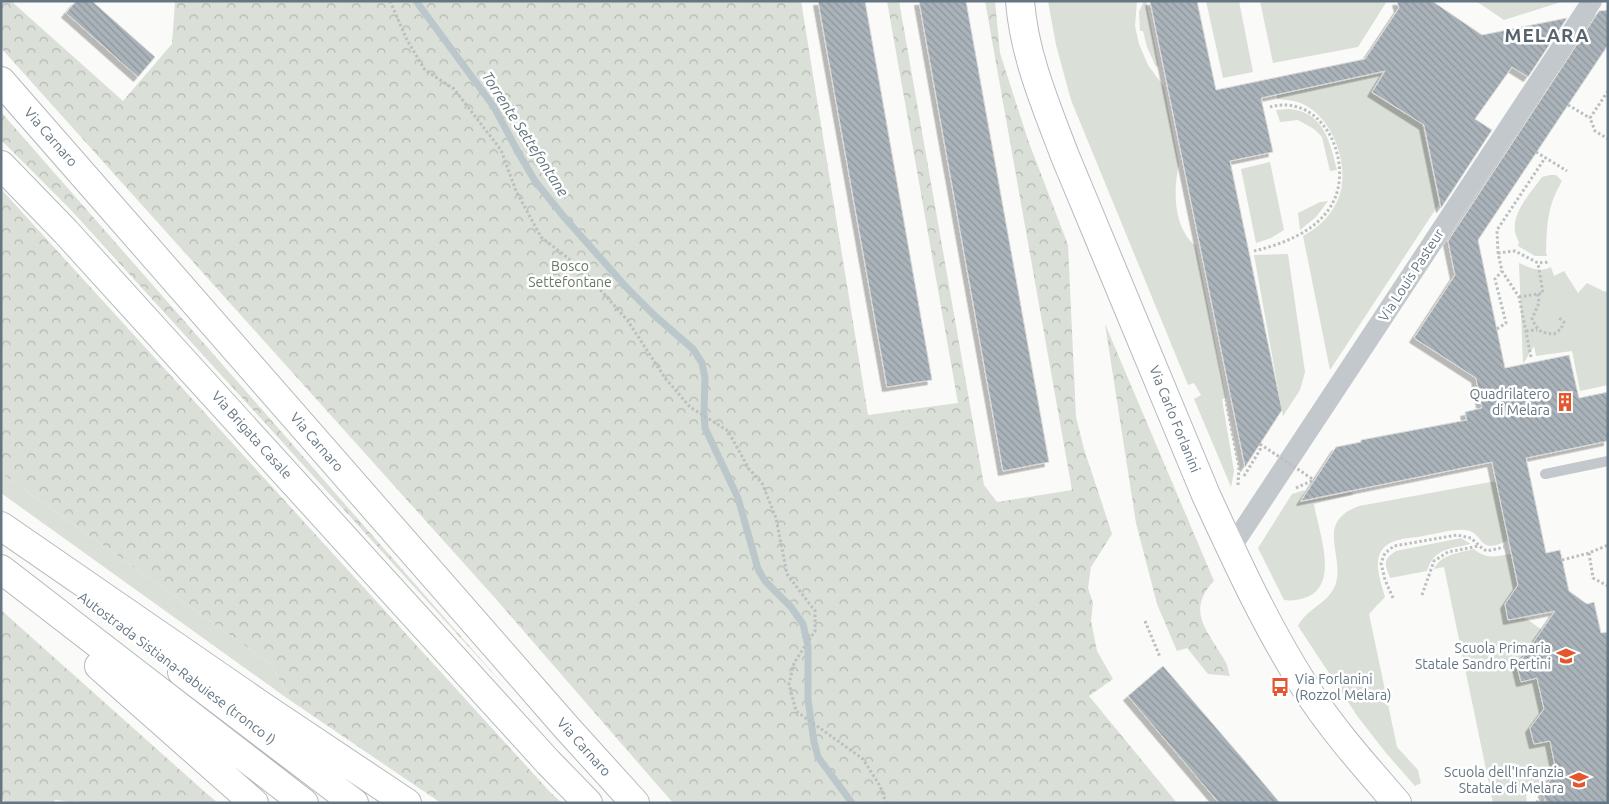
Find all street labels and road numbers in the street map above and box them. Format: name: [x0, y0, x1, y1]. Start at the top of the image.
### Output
street label: Via Carnaro: [21, 104, 81, 170]
street label: Via Louis Pasteur: [1375, 225, 1447, 324]
street label: Via Carlo Forlanini: [1146, 363, 1204, 475]
street label: Via Brigata Casale: [208, 388, 296, 482]
street label: Via Carnaro: [287, 409, 347, 475]
street label: Autostrada Sistiana-Rabuiese (tronco I): [75, 588, 279, 748]
street label: Via Carnaro: [554, 715, 614, 779]

